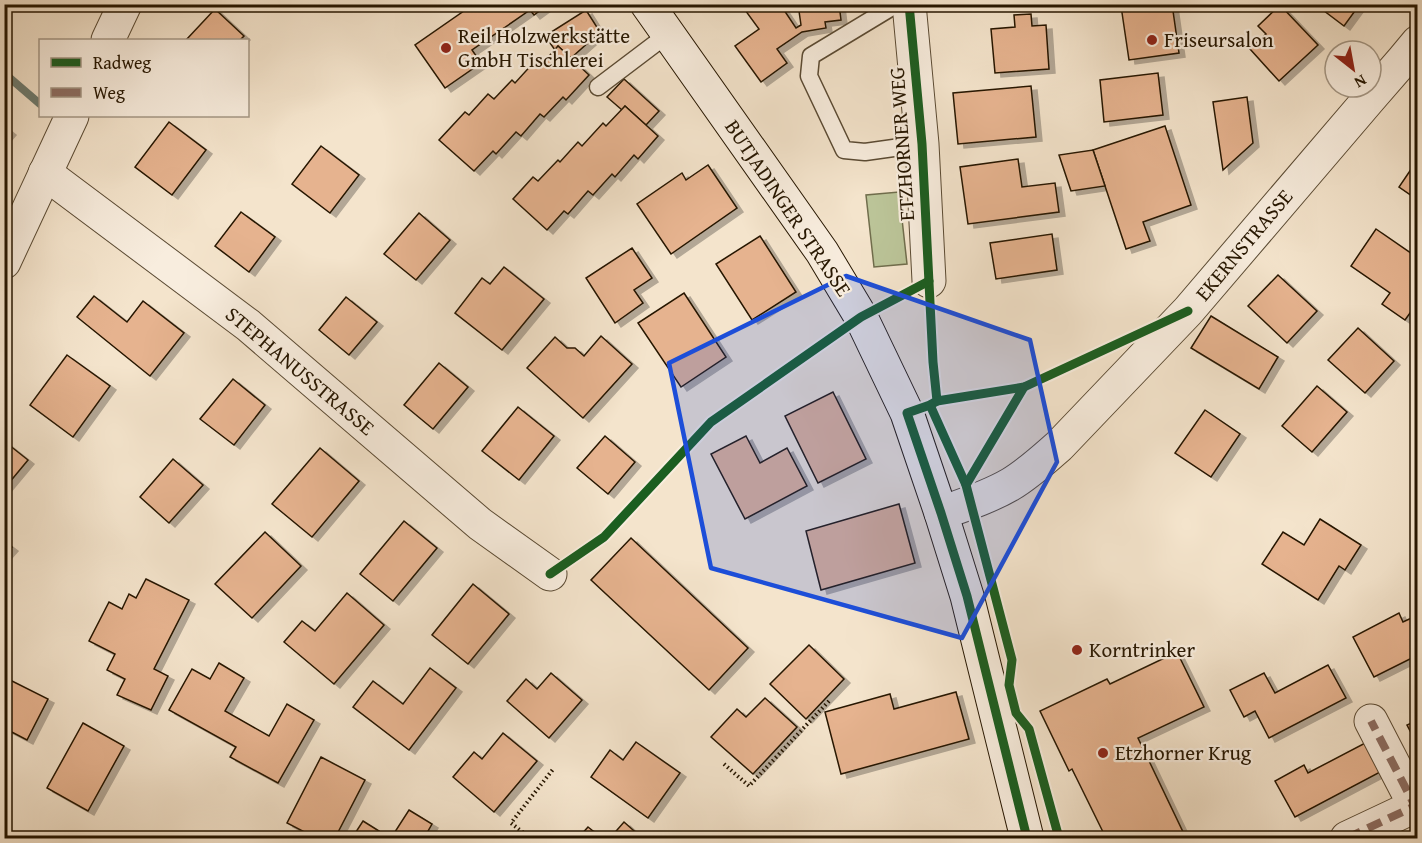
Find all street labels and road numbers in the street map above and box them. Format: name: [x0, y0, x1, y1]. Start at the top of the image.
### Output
street label: ETZHORNER WEG: [881, 66, 922, 222]
street label: BUTJADINGER STRASSE: [718, 113, 859, 303]
street label: EKERNSTRASSE: [1188, 182, 1300, 307]
street label: STEPHANUSSTRASSE: [219, 299, 382, 443]

